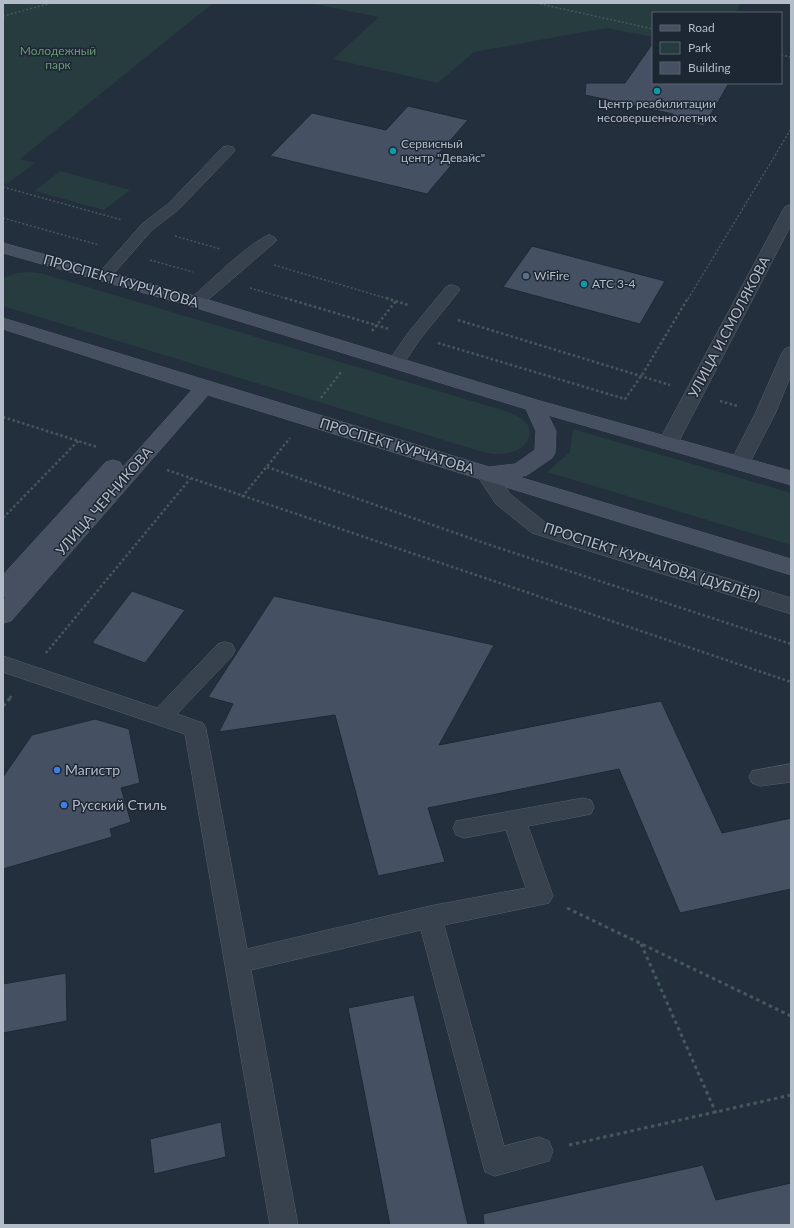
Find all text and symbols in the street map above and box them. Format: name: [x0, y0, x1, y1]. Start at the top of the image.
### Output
legend: [652, 12, 782, 84]
text: Road: [688, 20, 715, 35]
text: Park: [688, 40, 712, 55]
park label: Молодежный парк: [20, 43, 96, 72]
text: Building: [688, 60, 731, 75]
marker: Центр реабилитации несовершеннолетних: [652, 86, 662, 96]
place label: Центр реабилитации несовершеннолетних: [597, 96, 717, 125]
place label: Сервисный центр "Девайс": [401, 136, 485, 165]
marker: Сервисный центр "Девайс": [388, 146, 398, 156]
street label: ПРОСПЕКТ КУРЧАТОВА: [42, 250, 201, 311]
street label: УЛИЦА И.СМОЛЯКОВА: [684, 253, 773, 400]
place label: WiFire: [534, 268, 569, 283]
marker: WiFire: [521, 271, 531, 281]
place label: АТС 3-4: [592, 276, 635, 291]
marker: АТС 3-4: [579, 279, 589, 289]
street label: ПРОСПЕКТ КУРЧАТОВА: [318, 414, 477, 477]
street label: УЛИЦА ЧЕРНИКОВА: [52, 442, 156, 558]
street label: ПРОСПЕКТ КУРЧАТОВА (ДУБЛЁР): [542, 518, 763, 605]
place label: Магистр: [65, 761, 120, 778]
marker: Магистр: [52, 765, 62, 775]
place label: Русский Стиль: [72, 796, 167, 813]
marker: Русский Стиль: [59, 800, 69, 810]

